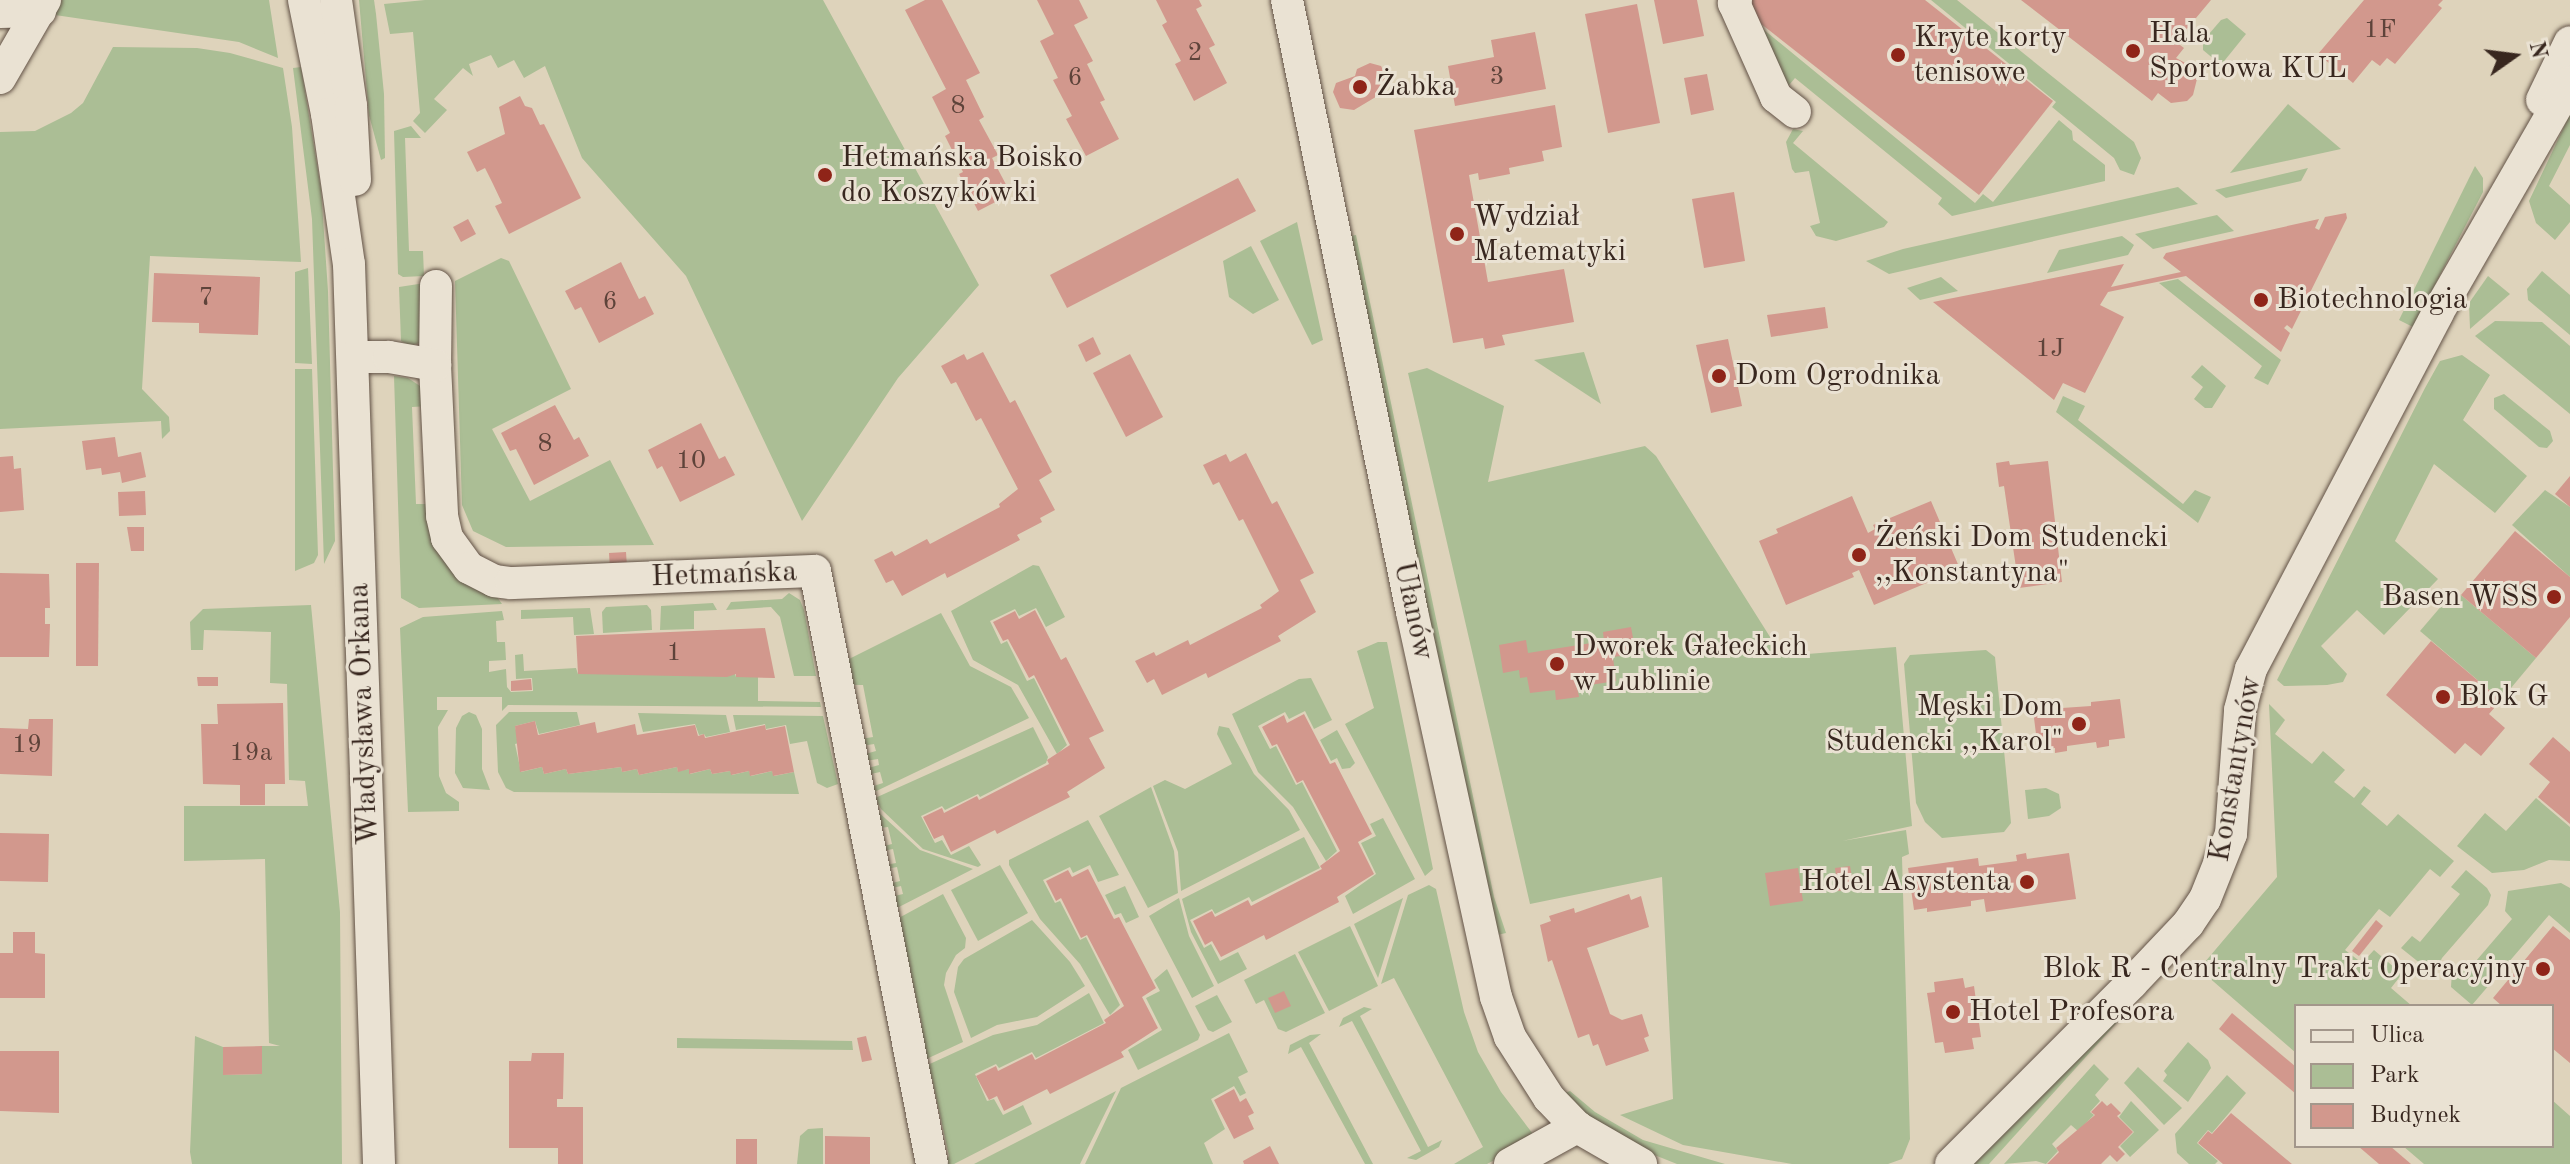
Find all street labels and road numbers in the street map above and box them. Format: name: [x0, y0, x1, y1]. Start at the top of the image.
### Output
street label: Hetmańska: [650, 554, 798, 596]
street label: Ułanów: [1385, 558, 1441, 664]
street label: Władysława Orkana: [341, 582, 387, 846]
street label: Konstantynów: [2202, 673, 2270, 865]

